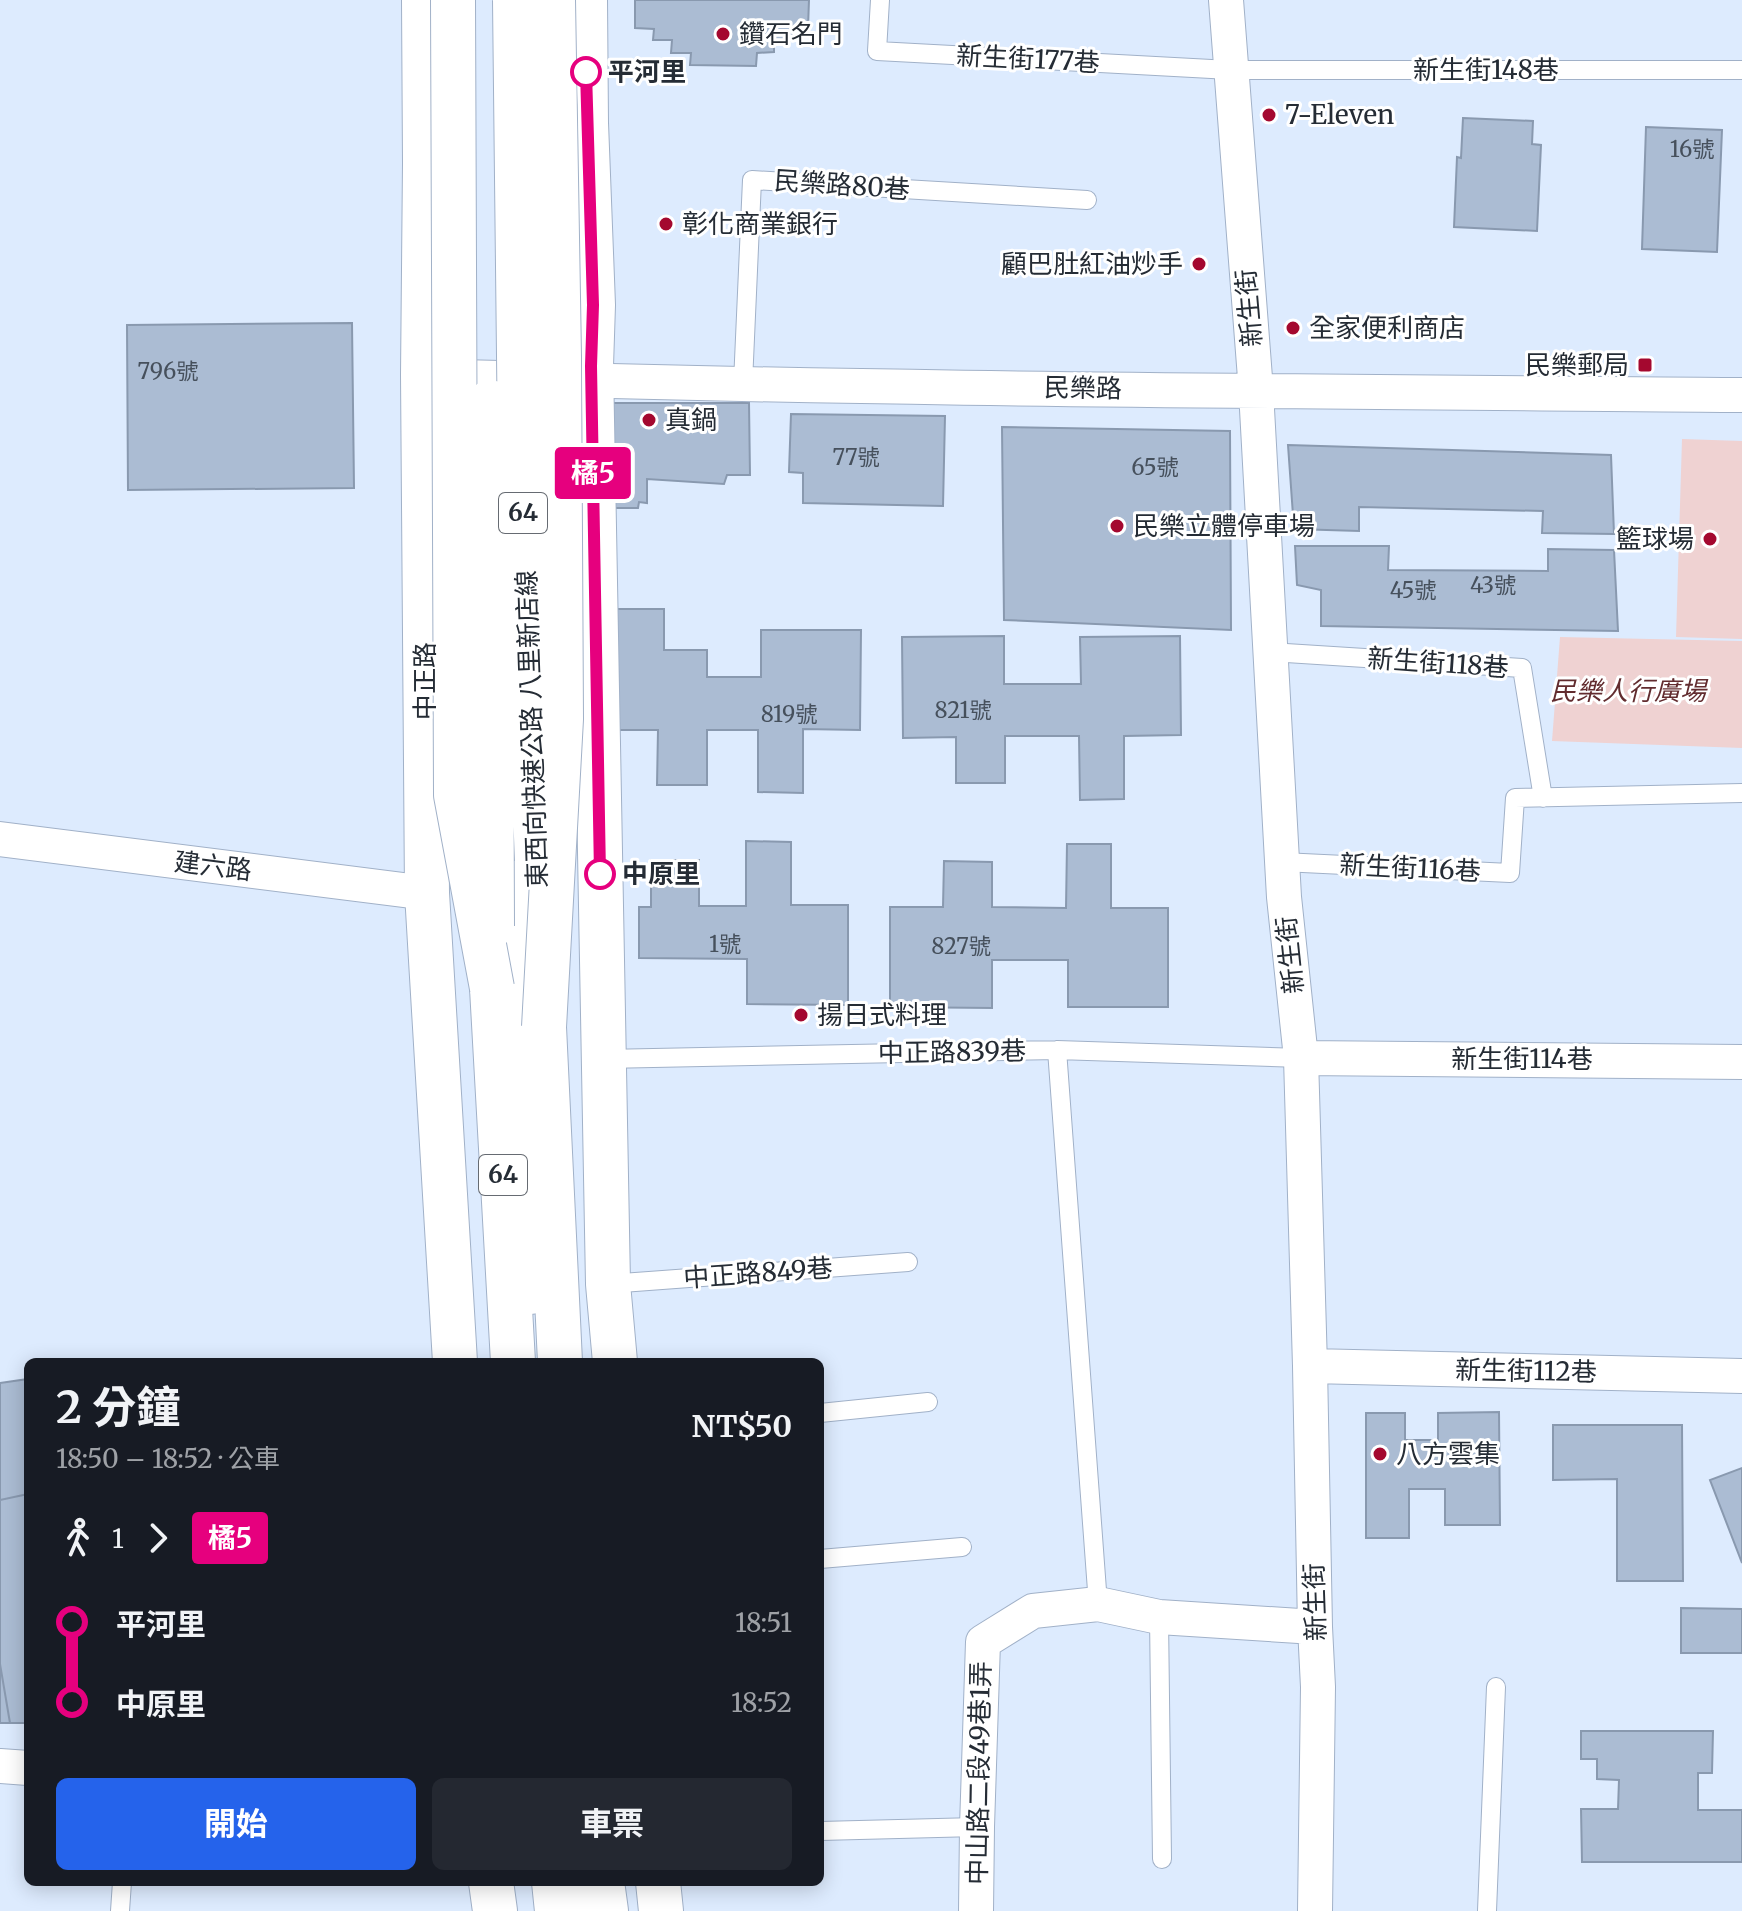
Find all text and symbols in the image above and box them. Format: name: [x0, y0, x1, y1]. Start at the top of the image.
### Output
place label: 鑽石名門: [739, 17, 843, 50]
marker: 鑽石名門: [714, 25, 732, 43]
street label: 新生街177巷: [955, 38, 1101, 79]
street label: 新生街148巷: [1413, 53, 1559, 86]
place label: 平河里: [608, 55, 686, 88]
marker: 平河里: [571, 57, 601, 87]
place label: 7-Eleven: [1285, 98, 1394, 131]
marker: 7-Eleven: [1260, 106, 1278, 124]
house number: 16號: [1670, 135, 1714, 163]
street label: 民樂路80巷: [773, 163, 911, 206]
place label: 彰化商業銀行: [682, 207, 838, 240]
marker: 彰化商業銀行: [657, 215, 675, 233]
place label: 顧巴肚紅油炒手: [1001, 247, 1183, 280]
marker: 顧巴肚紅油炒手: [1190, 255, 1208, 273]
street label: 新生街: [1229, 268, 1268, 348]
place label: 全家便利商店: [1309, 311, 1465, 344]
marker: 全家便利商店: [1284, 319, 1302, 337]
place label: 民樂郵局: [1525, 348, 1629, 381]
marker: 民樂郵局: [1636, 356, 1654, 374]
house number: 796號: [138, 357, 198, 385]
street label: 民樂路: [1044, 370, 1122, 405]
place label: 真鍋: [665, 403, 717, 436]
marker: 真鍋: [640, 411, 658, 429]
house number: 77號: [833, 443, 879, 471]
line badge: 橘5: [557, 447, 629, 499]
house number: 65號: [1131, 453, 1179, 481]
text: 橘5: [571, 455, 615, 491]
road number: 64: [499, 493, 547, 533]
place label: 民樂立體停車場: [1133, 509, 1315, 542]
marker: 民樂立體停車場: [1108, 517, 1126, 535]
place label: 籃球場: [1616, 522, 1694, 555]
marker: 籃球場: [1701, 530, 1719, 548]
street label: 東西向快速公路 八里新店線: [509, 569, 554, 889]
house number: 43號: [1470, 571, 1516, 599]
house number: 45號: [1390, 576, 1436, 604]
street label: 新生街118巷: [1366, 641, 1510, 684]
street label: 中正路: [408, 642, 441, 720]
park label: 民樂人行廣場: [1550, 674, 1709, 707]
house number: 821號: [935, 696, 991, 724]
house number: 819號: [761, 700, 817, 728]
street label: 建六路: [172, 844, 254, 887]
street label: 新生街116巷: [1339, 847, 1481, 888]
place label: 中原里: [622, 857, 700, 890]
marker: 中原里: [585, 859, 615, 889]
street label: 新生街: [1269, 915, 1310, 996]
house number: 1號: [709, 930, 741, 958]
house number: 827號: [931, 932, 991, 960]
place label: 揚日式料理: [817, 998, 947, 1031]
marker: 揚日式料理: [792, 1006, 810, 1024]
street label: 中正路839巷: [877, 1034, 1026, 1069]
street label: 新生街114巷: [1451, 1042, 1593, 1075]
road number: 64: [479, 1155, 527, 1195]
street label: 中正路849巷: [682, 1251, 834, 1294]
street label: 新生街112巷: [1455, 1353, 1597, 1388]
text: 2 分鐘: [56, 1380, 180, 1435]
text: NT$50: [692, 1407, 792, 1445]
place label: 八方雲集: [1396, 1437, 1500, 1470]
text: 18:50 – 18:52 · 公車: [56, 1442, 280, 1475]
marker: 八方雲集: [1371, 1445, 1389, 1463]
icon: walk: [56, 1516, 100, 1560]
icon: forward: [136, 1516, 180, 1560]
text: 橘5: [208, 1520, 252, 1556]
text: 1: [112, 1522, 124, 1555]
street label: 新生街: [1297, 1562, 1332, 1642]
text: 平河里: [116, 1605, 206, 1643]
text: 18:51: [735, 1606, 792, 1639]
street label: 中山路二段49巷1弄: [960, 1661, 997, 1885]
text: 中原里: [116, 1685, 206, 1723]
text: 18:52: [731, 1686, 792, 1719]
button: 開始: [56, 1778, 416, 1870]
button: 車票: [432, 1778, 792, 1870]

